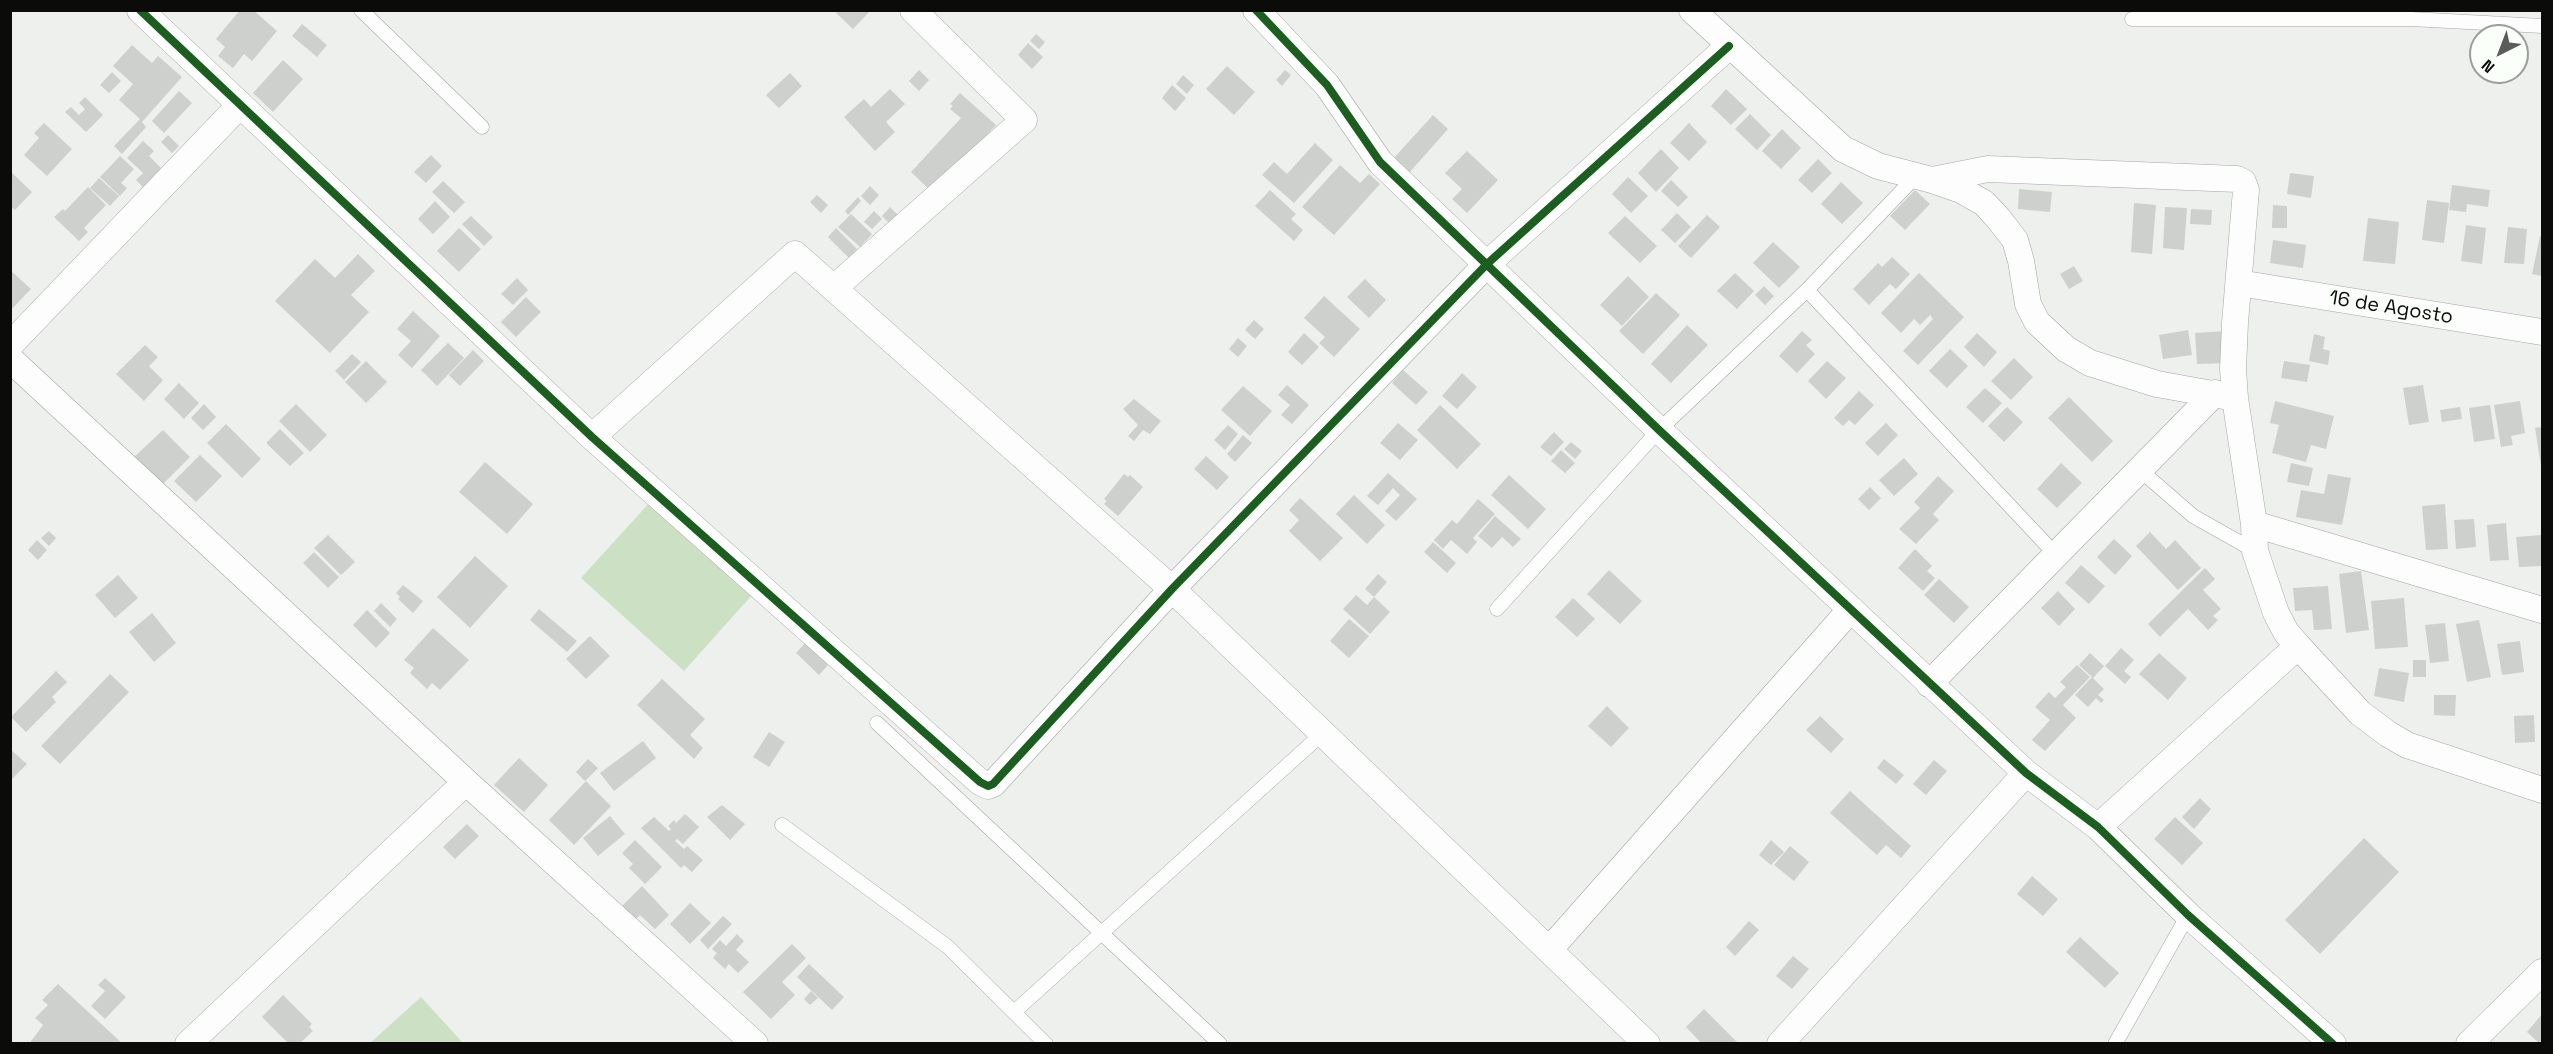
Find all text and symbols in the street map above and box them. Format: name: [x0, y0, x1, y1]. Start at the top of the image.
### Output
north arrow: [2469, 24, 2529, 84]
text: N: [2477, 55, 2499, 78]
street label: 16 de Agosto: [2327, 286, 2455, 330]

